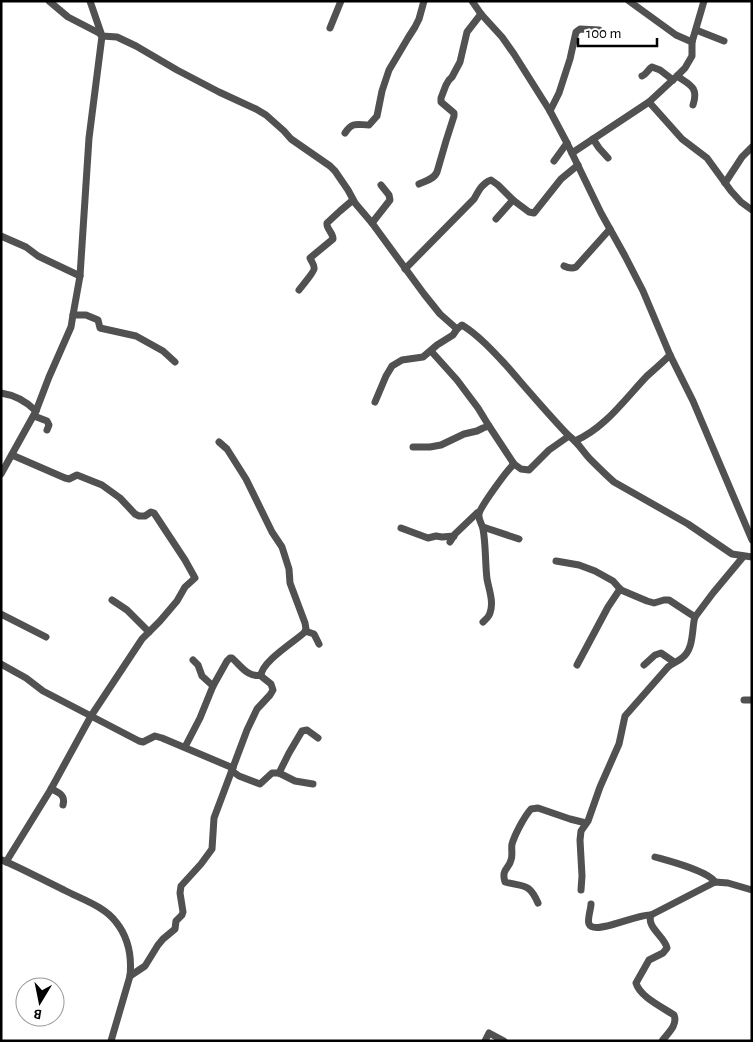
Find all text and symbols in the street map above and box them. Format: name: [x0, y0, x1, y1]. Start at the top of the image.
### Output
scale bar: [578, 15, 657, 47]
text: 100 m: [586, 26, 621, 41]
north arrow: [15, 977, 65, 1027]
text: B: [33, 1006, 43, 1021]

